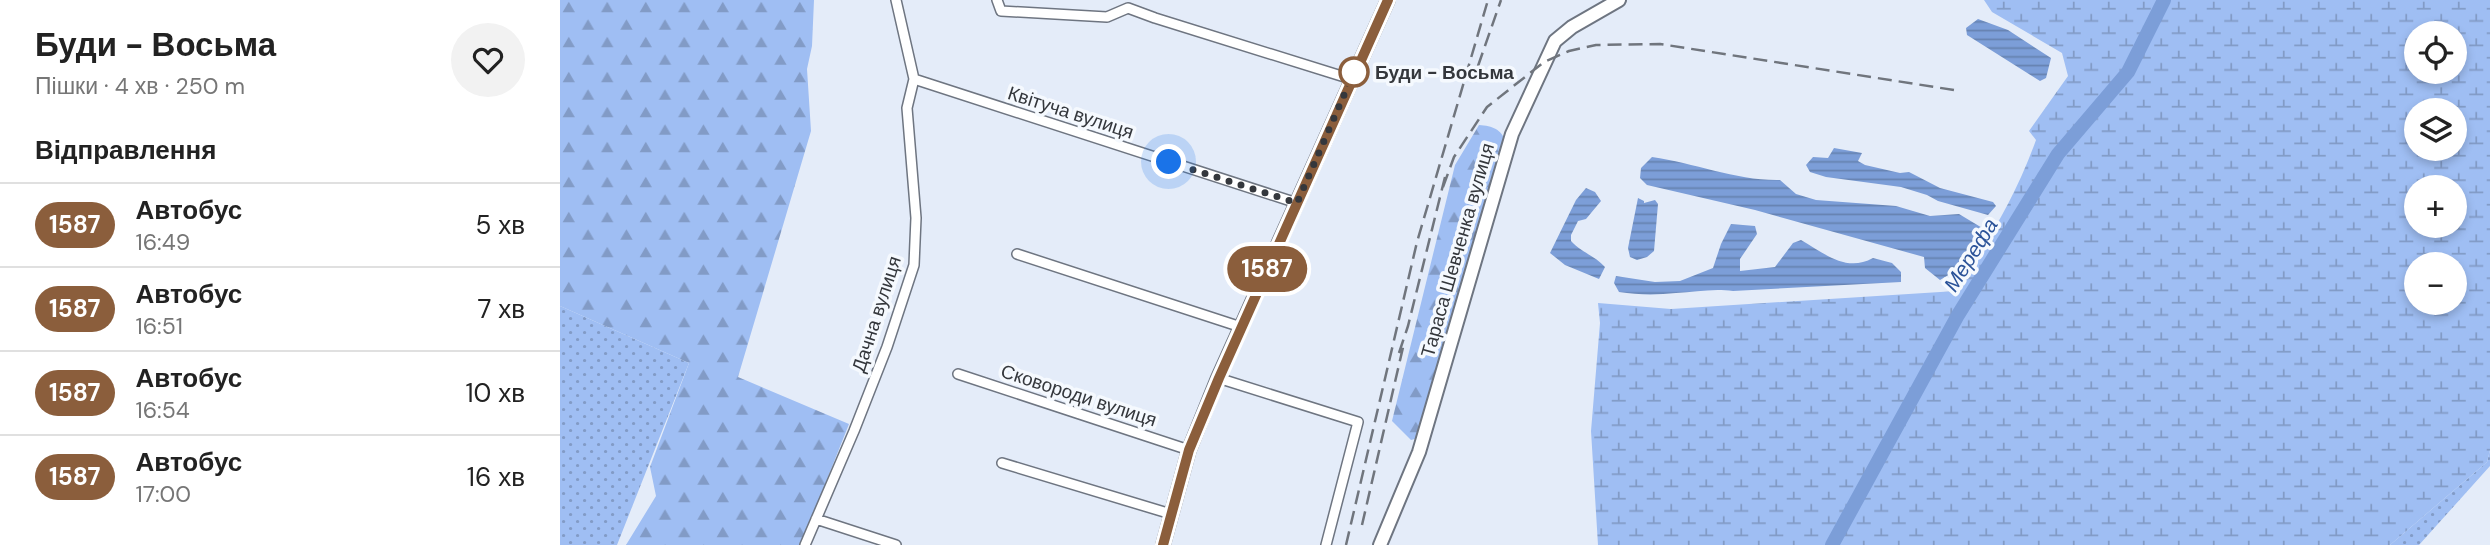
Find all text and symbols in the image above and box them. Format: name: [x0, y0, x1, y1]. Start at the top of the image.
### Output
map controls: [2404, 21, 2467, 315]
button: locate: [2404, 21, 2467, 84]
text: Буди - Восьма: [35, 23, 276, 66]
button: heart: [451, 23, 525, 97]
marker: Буди - Восьма: [1339, 57, 1369, 87]
place label: Буди - Восьма: [1375, 60, 1514, 85]
text: Пішки · 4 хв · 250 m: [35, 71, 245, 101]
street label: Квітуча вулиця: [1005, 80, 1137, 145]
button: layers: [2404, 98, 2467, 161]
text: Відправлення: [35, 133, 216, 167]
street label: Тараса Шевченка вулиця: [1415, 140, 1500, 360]
your location: [1151, 144, 1186, 179]
button: +: [2404, 175, 2467, 238]
text: Автобус: [136, 193, 242, 227]
text: 5 хв: [475, 208, 525, 242]
text: 1587: [49, 209, 101, 240]
water label: Мерефа: [1938, 213, 2004, 297]
text: 16:49: [136, 227, 190, 257]
line badge: 1587: [1218, 246, 1316, 292]
button: −: [2404, 252, 2467, 315]
street label: Дачна вулиця: [846, 253, 907, 375]
text: 1587: [1241, 253, 1293, 284]
text: Автобус: [136, 277, 242, 311]
text: 7 хв: [477, 292, 525, 326]
text: 1587: [49, 293, 101, 324]
text: 16:51: [136, 311, 183, 341]
street label: Сковороди вулиця: [998, 358, 1160, 432]
text: Автобус: [136, 361, 242, 395]
text: 10 хв: [465, 376, 525, 410]
text: 1587: [49, 377, 101, 408]
text: 16:54: [136, 395, 190, 425]
text: Автобус: [136, 445, 242, 479]
text: 16 хв: [467, 460, 525, 494]
text: 1587: [49, 461, 101, 492]
text: 17:00: [136, 479, 191, 509]

